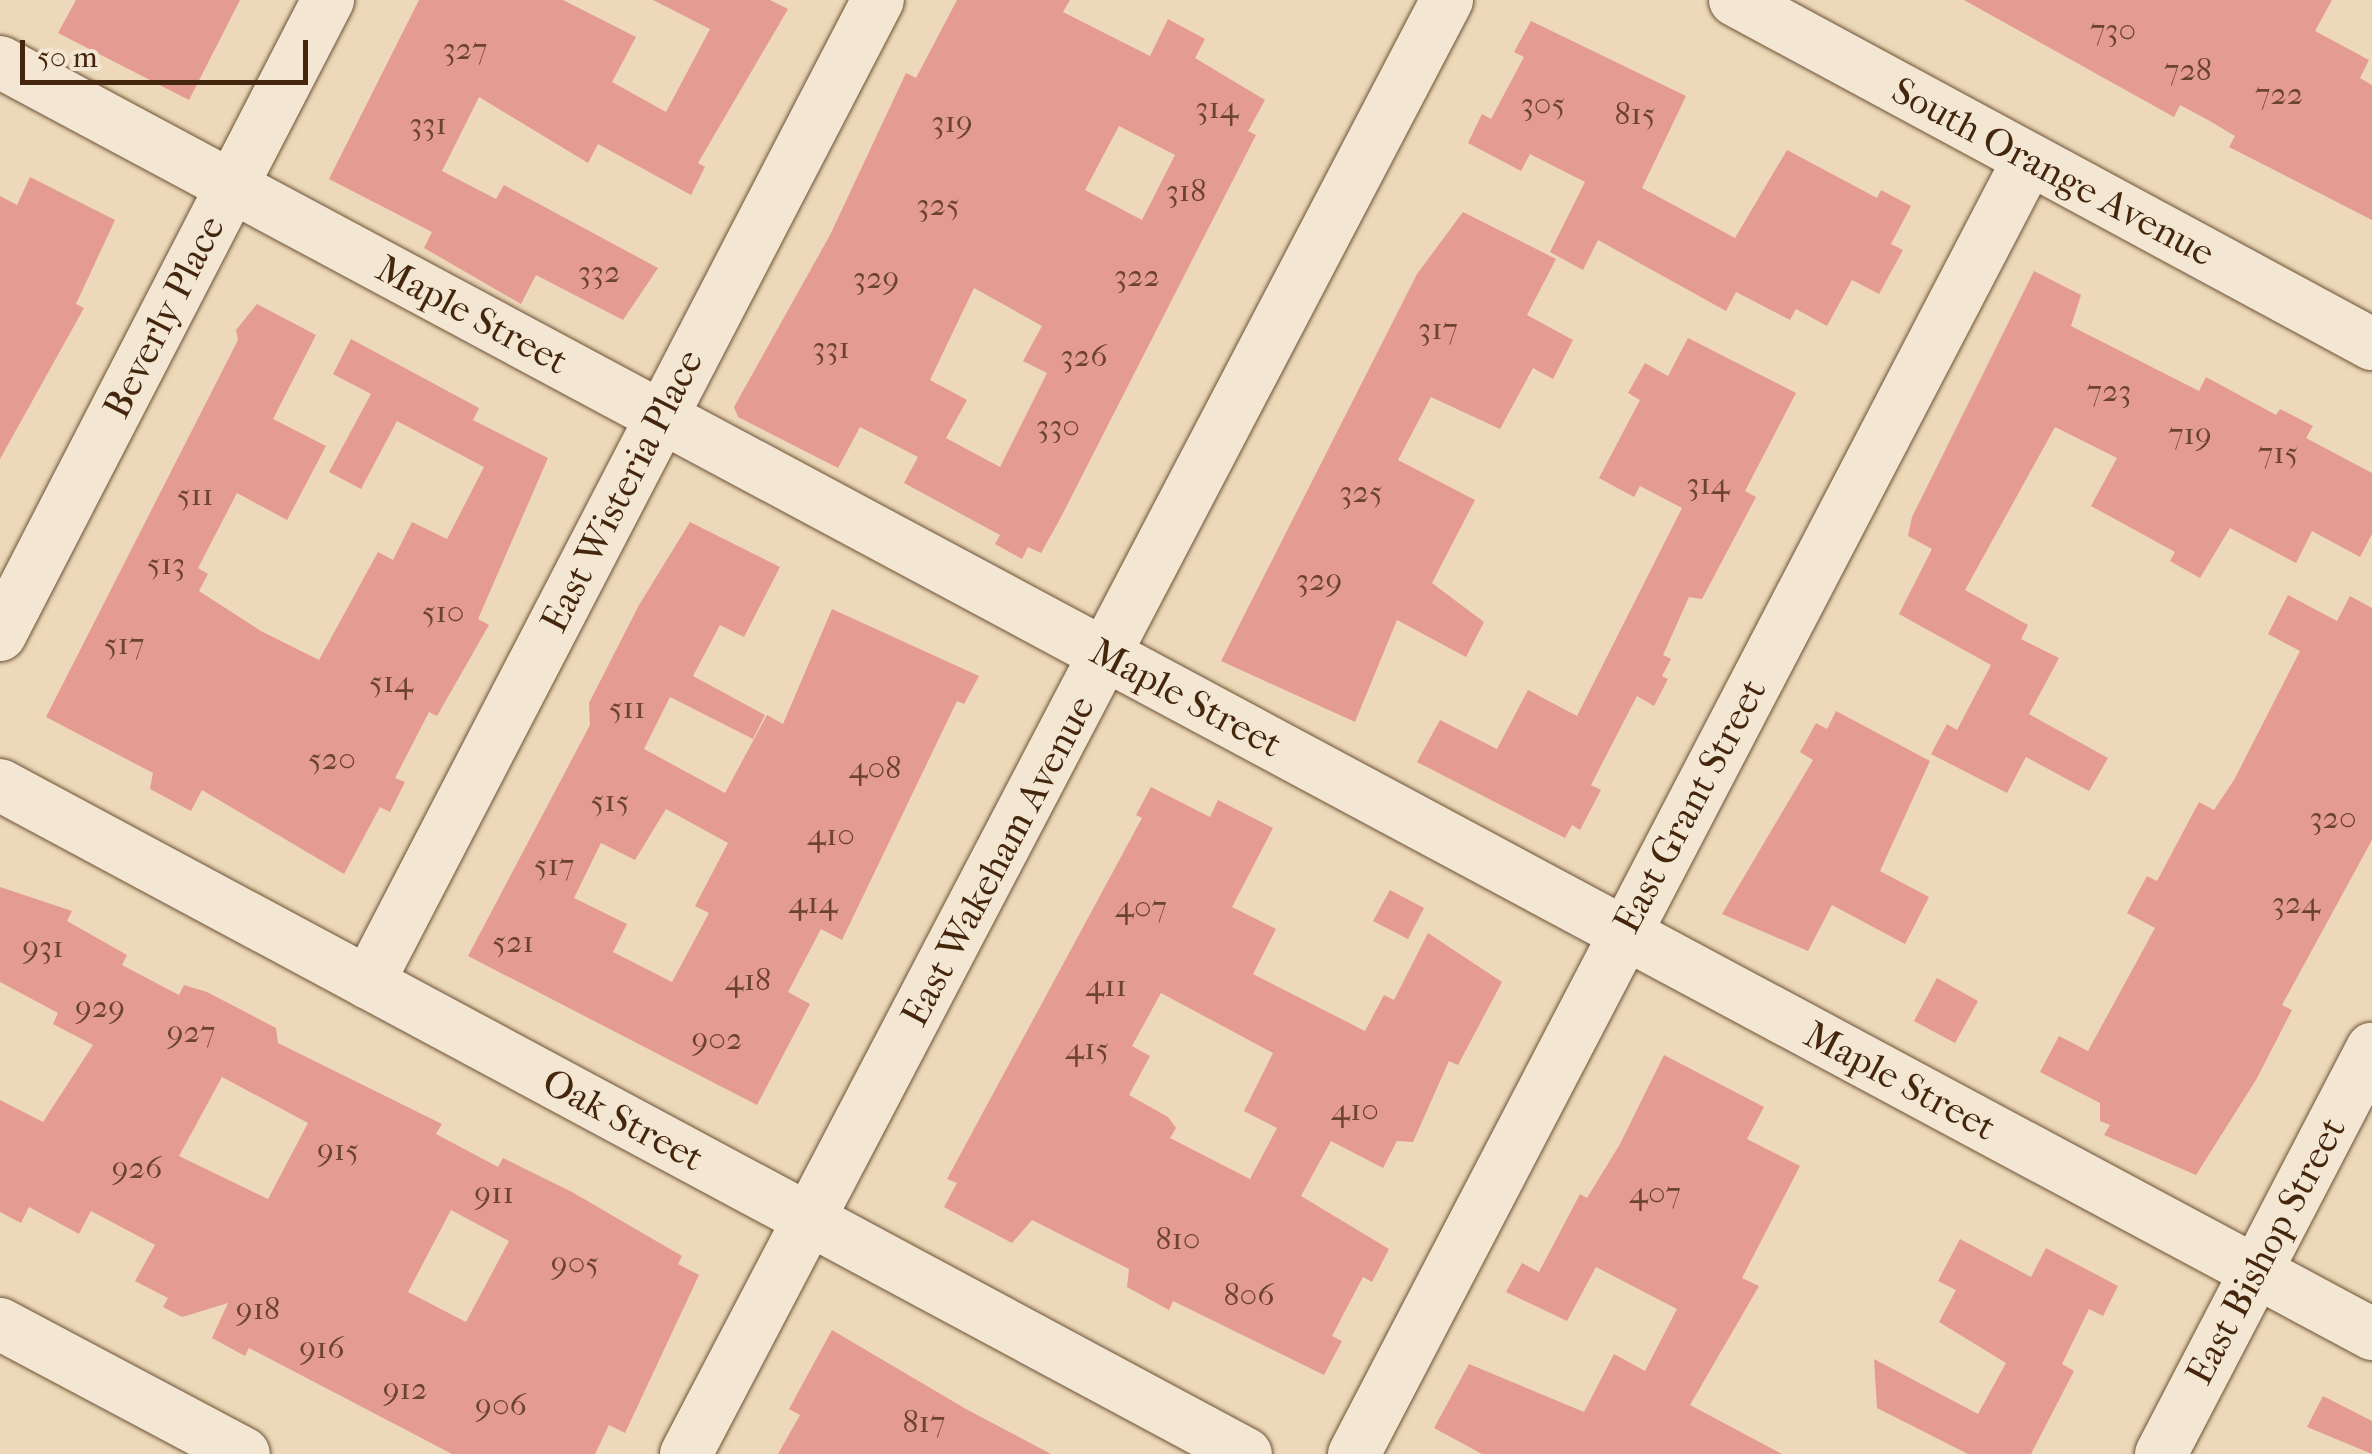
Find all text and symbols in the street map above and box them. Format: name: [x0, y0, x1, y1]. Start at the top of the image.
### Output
house number: 730: [2090, 11, 2136, 49]
scale bar: [25, 20, 312, 82]
house number: 327: [442, 30, 488, 68]
text: 50 m: [37, 40, 98, 75]
house number: 728: [2164, 51, 2212, 89]
street label: South Orange Avenue: [1884, 68, 2222, 276]
house number: 722: [2255, 75, 2303, 113]
house number: 305: [1521, 85, 1565, 123]
house number: 314: [1195, 89, 1239, 127]
house number: 815: [1614, 95, 1656, 133]
house number: 319: [931, 103, 973, 141]
house number: 331: [409, 105, 447, 143]
house number: 318: [1166, 172, 1206, 210]
house number: 325: [916, 186, 960, 224]
street label: Beverly Place: [94, 208, 234, 426]
street label: Maple Street: [369, 246, 575, 384]
house number: 332: [578, 253, 620, 291]
house number: 322: [1114, 257, 1160, 295]
house number: 329: [853, 259, 899, 297]
house number: 317: [1418, 310, 1458, 348]
house number: 331: [812, 329, 850, 367]
house number: 326: [1061, 337, 1107, 375]
street label: East Wisteria Place: [531, 342, 713, 640]
house number: 723: [2087, 372, 2131, 410]
house number: 330: [1036, 407, 1080, 445]
house number: 719: [2168, 415, 2212, 453]
house number: 715: [2258, 434, 2298, 472]
house number: 314: [1686, 465, 1730, 503]
house number: 325: [1339, 473, 1383, 511]
house number: 511: [177, 476, 213, 514]
house number: 513: [147, 545, 185, 583]
house number: 329: [1296, 561, 1342, 599]
house number: 510: [422, 593, 464, 631]
house number: 517: [104, 625, 144, 663]
street label: Maple Street: [1083, 629, 1289, 767]
house number: 514: [369, 663, 413, 701]
street label: East Grant Street: [1604, 671, 1776, 941]
street label: East Wakeham Avenue: [892, 688, 1104, 1034]
house number: 511: [609, 689, 645, 727]
house number: 520: [308, 740, 356, 778]
house number: 408: [849, 749, 901, 787]
house number: 515: [591, 782, 629, 820]
house number: 320: [2309, 799, 2357, 837]
house number: 410: [807, 816, 855, 854]
house number: 517: [534, 846, 574, 884]
house number: 414: [788, 884, 838, 922]
house number: 324: [2272, 884, 2320, 922]
house number: 407: [1115, 888, 1167, 926]
house number: 521: [492, 923, 534, 961]
house number: 931: [22, 928, 64, 966]
house number: 418: [725, 961, 771, 999]
house number: 411: [1085, 967, 1127, 1005]
house number: 929: [75, 988, 125, 1026]
street label: Maple Street: [1797, 1012, 2003, 1150]
house number: 927: [167, 1013, 215, 1051]
house number: 902: [692, 1020, 742, 1058]
house number: 415: [1065, 1030, 1109, 1068]
street label: Oak Street: [535, 1059, 711, 1181]
house number: 410: [1331, 1091, 1379, 1129]
street label: East Bishop Street: [2176, 1110, 2356, 1392]
house number: 915: [317, 1131, 359, 1169]
house number: 926: [112, 1149, 162, 1187]
house number: 911: [474, 1174, 514, 1212]
house number: 407: [1629, 1174, 1681, 1212]
house number: 810: [1156, 1220, 1200, 1258]
house number: 905: [551, 1244, 599, 1282]
house number: 806: [1223, 1276, 1275, 1314]
house number: 918: [236, 1290, 280, 1328]
house number: 916: [299, 1329, 345, 1367]
house number: 912: [383, 1370, 427, 1408]
house number: 906: [475, 1386, 527, 1424]
house number: 817: [903, 1403, 945, 1441]

